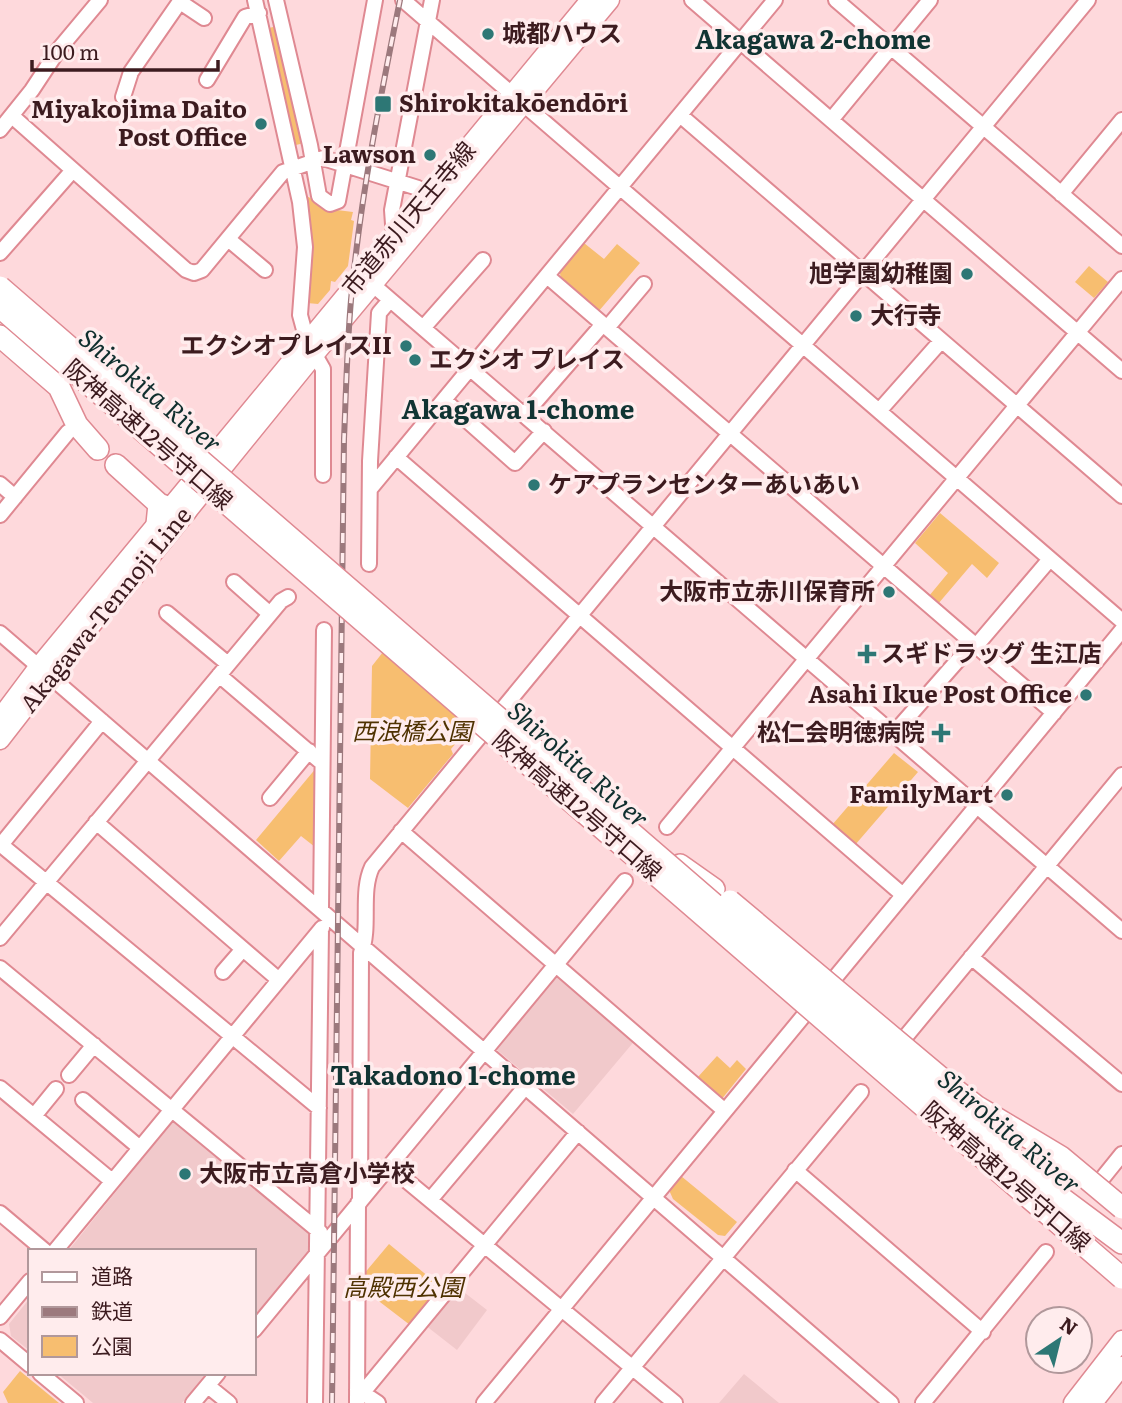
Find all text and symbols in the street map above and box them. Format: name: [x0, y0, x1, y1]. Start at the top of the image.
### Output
place label: 城都ハウス: [502, 14, 622, 49]
district label: Akagawa 2-chome: [695, 18, 931, 57]
marker: 城都ハウス: [480, 26, 496, 42]
scale bar: [32, 28, 217, 72]
text: 100 m: [42, 35, 99, 66]
place label: Shirokitakōendōri: [399, 84, 628, 119]
place label: Miyakojima Daito Post Office: [31, 90, 247, 153]
marker: Shirokitakōendōri: [373, 94, 393, 114]
marker: Miyakojima Daito Post Office: [253, 116, 269, 132]
street label: 市道赤川天王寺線: [332, 133, 482, 302]
place label: Lawson: [323, 135, 416, 170]
marker: Lawson: [422, 147, 438, 163]
place label: 旭学園幼稚園: [809, 254, 953, 289]
marker: 旭学園幼稚園: [959, 266, 975, 282]
place label: 大行寺: [870, 296, 942, 331]
marker: 大行寺: [848, 308, 864, 324]
water label: Shirokita River: [71, 317, 232, 461]
place label: エクシオプレイスII: [181, 326, 392, 361]
marker: エクシオプレイスII: [398, 338, 414, 354]
place label: エクシオ プレイス: [429, 340, 625, 375]
street label: 阪神高速12号守口線: [57, 350, 242, 516]
marker: エクシオ プレイス: [407, 352, 423, 368]
district label: Akagawa 1-chome: [402, 388, 634, 427]
place label: ケアプランセンターあいあい: [548, 465, 860, 500]
marker: ケアプランセンターあいあい: [526, 477, 542, 493]
street label: Akagawa-Tennoji Line: [10, 498, 198, 719]
place label: 大阪市立赤川保育所: [659, 572, 875, 607]
marker: 大阪市立赤川保育所: [881, 584, 897, 600]
place label: スギドラッグ 生江店: [881, 634, 1102, 669]
marker: スギドラッグ 生江店: [859, 646, 875, 662]
place label: Asahi Ikue Post Office: [808, 675, 1072, 710]
marker: Asahi Ikue Post Office: [1078, 687, 1094, 703]
water label: Shirokita River: [500, 690, 659, 836]
park label: 西浪橋公園: [352, 712, 475, 747]
place label: 松仁会明徳病院: [757, 713, 925, 748]
street label: 阪神高速12号守口線: [486, 721, 671, 887]
marker: 松仁会明徳病院: [931, 723, 951, 743]
place label: FamilyMart: [849, 775, 993, 810]
marker: FamilyMart: [999, 787, 1015, 803]
district label: Takadono 1-chome: [330, 1054, 576, 1093]
water label: Shirokita River: [930, 1058, 1091, 1202]
street label: 阪神高速12号守口線: [915, 1092, 1100, 1258]
place label: 大阪市立高倉小学校: [199, 1154, 415, 1189]
marker: 大阪市立高倉小学校: [177, 1166, 193, 1182]
legend: [28, 1249, 256, 1375]
text: 道路: [91, 1259, 133, 1290]
park label: 高殿西公園: [343, 1268, 466, 1303]
text: 鉄道: [91, 1294, 133, 1325]
north arrow: [1024, 1305, 1094, 1375]
text: N: [1055, 1309, 1084, 1341]
text: 公園: [91, 1329, 133, 1360]

